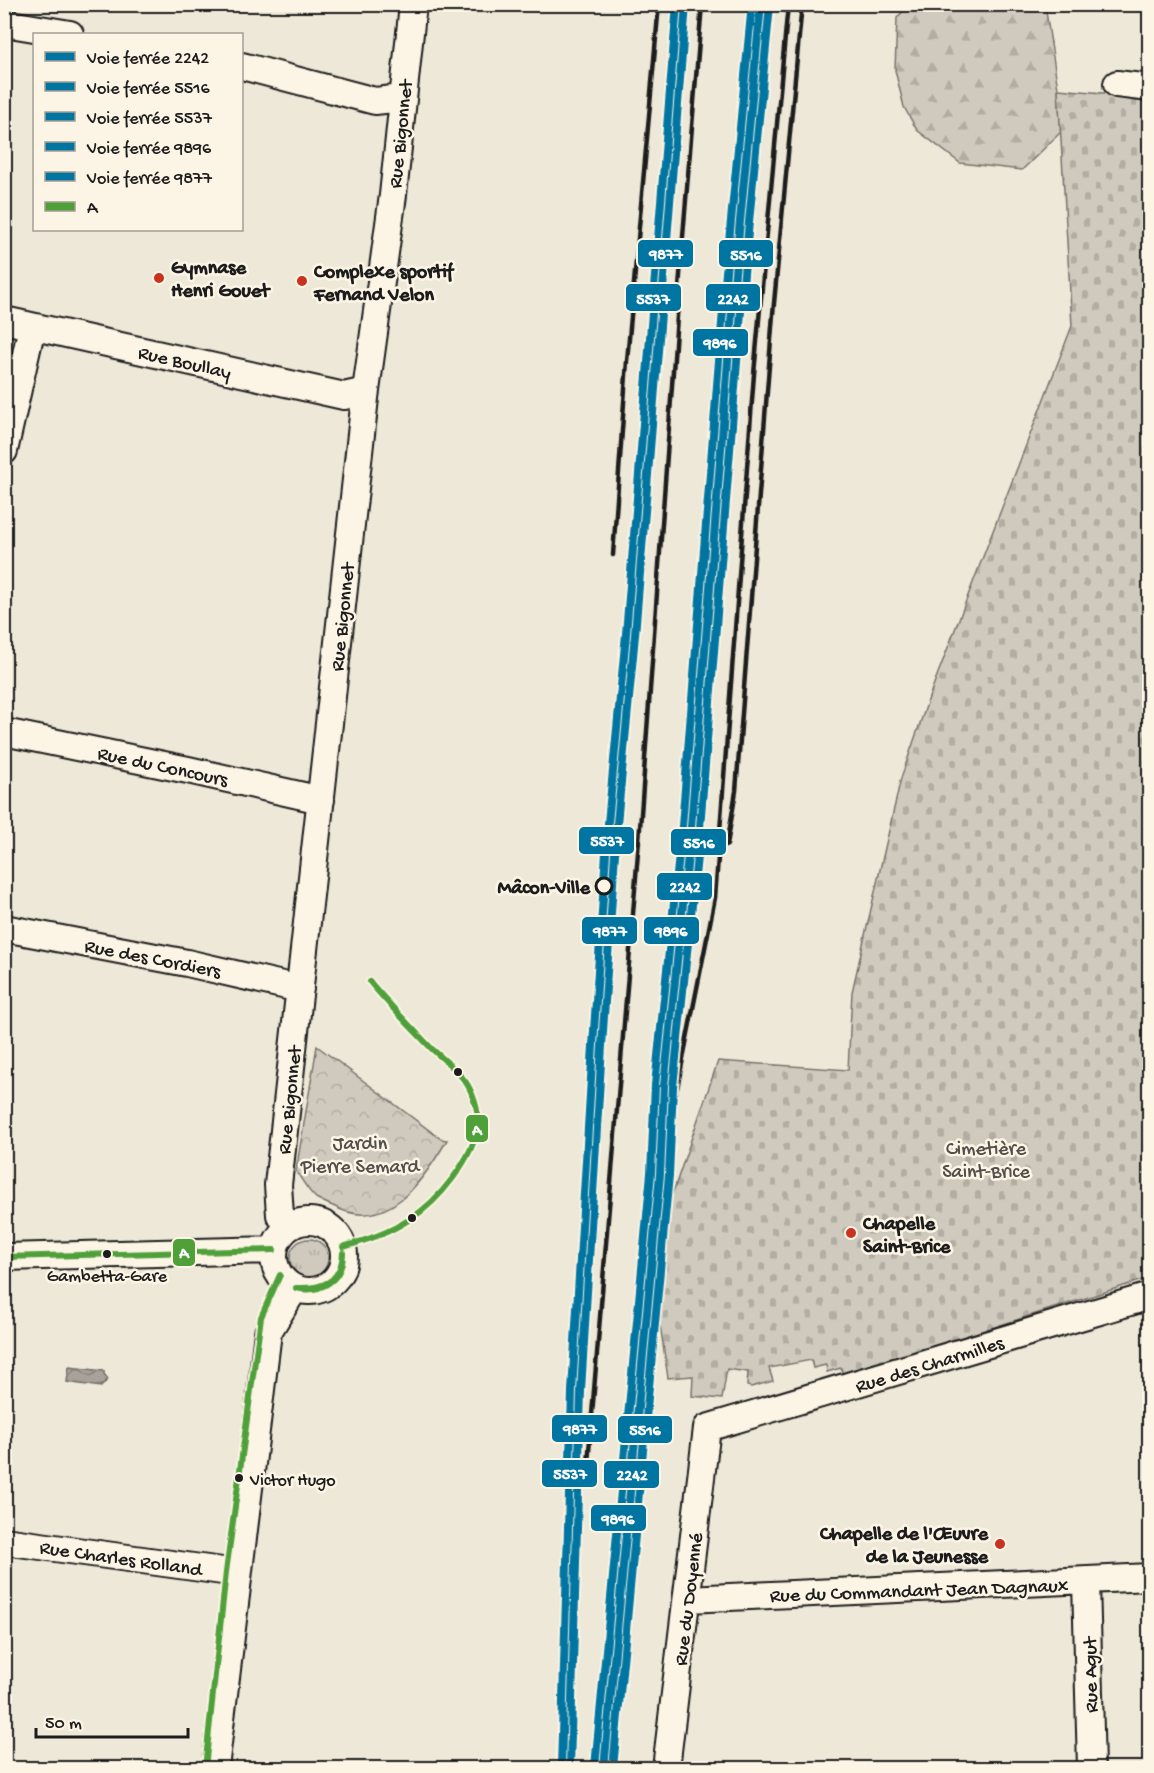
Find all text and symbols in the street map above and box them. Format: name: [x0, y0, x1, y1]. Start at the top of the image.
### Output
legend: [33, 33, 243, 231]
text: Voie ferrée 2242: [86, 49, 209, 70]
street label: Rue Bigonnet: [385, 77, 420, 190]
text: Voie ferrée 5516: [86, 79, 210, 100]
text: Voie ferrée 5537: [86, 109, 212, 130]
text: Voie ferrée 9896: [86, 139, 212, 160]
text: Voie ferrée 9877: [86, 169, 212, 190]
text: A: [87, 199, 99, 220]
line badge: 9877: [637, 239, 694, 268]
line badge: 5516: [718, 239, 774, 268]
text: 9877: [648, 247, 683, 266]
text: 5516: [730, 248, 763, 267]
place label: Gymnase Henri Gouet: [171, 258, 271, 304]
place label: Complexe sportif Fernand Velon: [313, 262, 455, 308]
marker: Gymnase Henri Gouet: [152, 271, 166, 285]
marker: Complexe sportif Fernand Velon: [295, 274, 309, 288]
line badge: 5537: [625, 283, 682, 312]
line badge: 2242: [705, 283, 761, 312]
text: 5537: [636, 292, 670, 311]
text: 2242: [717, 292, 749, 311]
line badge: 9896: [692, 328, 749, 357]
text: 9896: [703, 336, 737, 355]
street label: Rue Boullay: [136, 343, 233, 386]
street label: Rue Bigonnet: [327, 560, 362, 673]
street label: Rue du Concours: [95, 743, 230, 794]
line badge: 5537: [578, 826, 635, 855]
line badge: 5516: [670, 828, 727, 856]
text: 5537: [590, 834, 624, 853]
text: 5516: [683, 836, 716, 855]
line badge: 2242: [656, 872, 713, 901]
marker: Mâcon-Ville: [595, 877, 613, 895]
place label: Mâcon-Ville: [497, 878, 591, 901]
text: 2242: [669, 880, 701, 899]
line badge: 9877: [581, 916, 638, 945]
line badge: 9896: [643, 916, 700, 945]
text: 9877: [592, 924, 627, 943]
text: 9896: [654, 924, 688, 943]
street label: Rue des Cordiers: [82, 936, 223, 985]
street label: Rue Bigonnet: [274, 1043, 309, 1156]
unlabelled marker: [452, 1066, 464, 1078]
line badge: A: [465, 1114, 489, 1143]
text: A: [471, 1123, 483, 1142]
park label: Jardin Pierre Semard: [300, 1134, 422, 1180]
park label: Cimetière Saint-Brice: [942, 1139, 1030, 1185]
unlabelled marker: [406, 1212, 418, 1224]
place label: Chapelle Saint-Brice: [862, 1214, 951, 1260]
marker: Chapelle Saint-Brice: [844, 1226, 858, 1240]
line badge: A: [172, 1238, 196, 1267]
text: A: [178, 1246, 190, 1265]
marker: Gambetta-Gare: [101, 1248, 113, 1260]
place label: Gambetta-Gare: [47, 1267, 168, 1288]
street label: Rue des Charmilles: [853, 1333, 1008, 1400]
line badge: 9877: [551, 1414, 608, 1443]
line badge: 5516: [617, 1415, 673, 1444]
text: 9877: [562, 1422, 597, 1441]
text: 5516: [629, 1423, 662, 1442]
line badge: 5537: [541, 1459, 598, 1488]
line badge: 2242: [603, 1460, 660, 1489]
text: 5537: [553, 1467, 587, 1486]
text: 2242: [616, 1468, 648, 1487]
place label: Victor Hugo: [249, 1471, 336, 1492]
marker: Victor Hugo: [233, 1472, 245, 1484]
line badge: 9896: [590, 1504, 647, 1532]
text: 9896: [601, 1512, 635, 1531]
place label: Chapelle de l'Œuvre de la Jeunesse: [819, 1524, 989, 1570]
street label: Rue du Doyenné: [671, 1531, 710, 1667]
marker: Chapelle de l'Œuvre de la Jeunesse: [993, 1537, 1007, 1551]
street label: Rue Charles Rolland: [38, 1538, 205, 1584]
street label: Rue du Commandant Jean Dagnaux: [770, 1576, 1069, 1609]
street label: Rue Agut: [1080, 1635, 1105, 1713]
scale bar: [36, 1701, 188, 1739]
text: 50 m: [45, 1714, 82, 1735]

